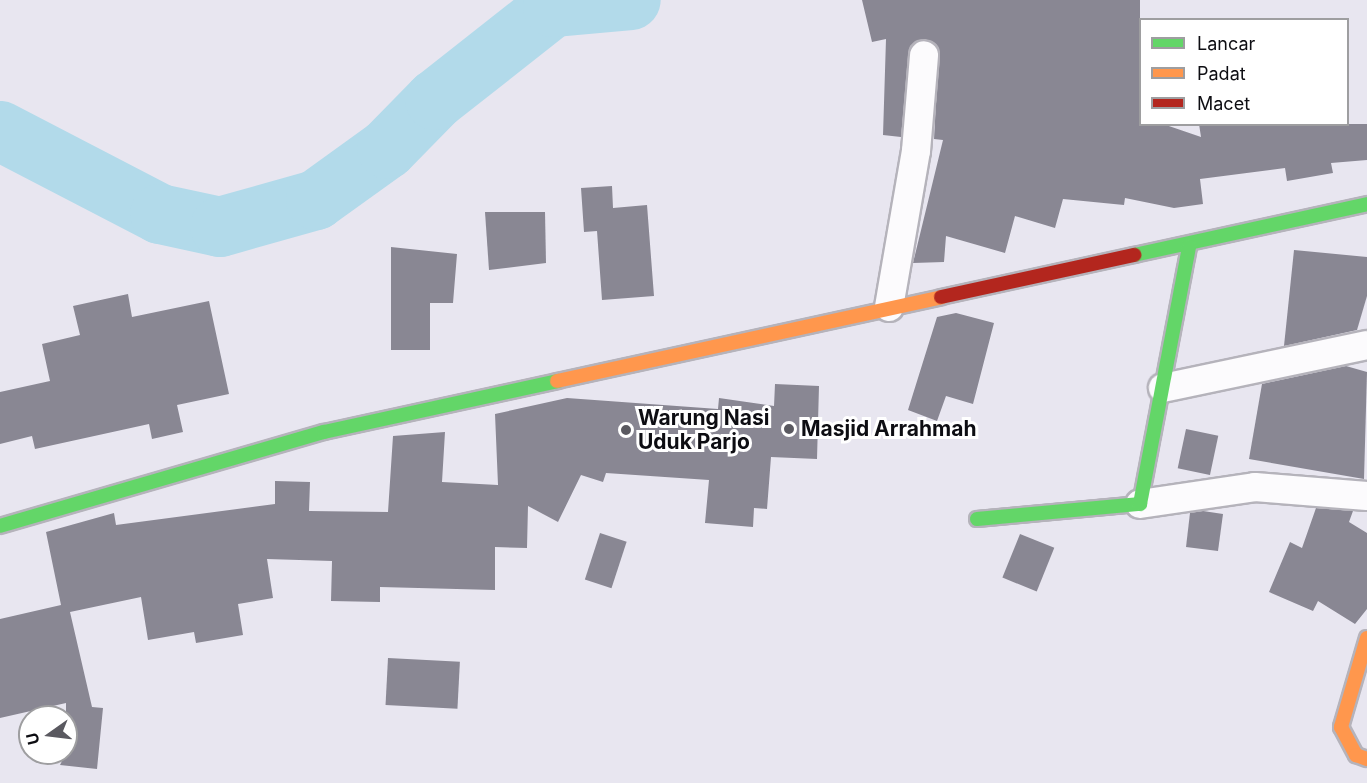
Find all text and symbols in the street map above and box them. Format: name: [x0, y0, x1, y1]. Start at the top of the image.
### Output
legend: [1139, 18, 1349, 126]
text: Lancar: [1197, 33, 1255, 54]
text: Padat: [1197, 63, 1246, 84]
text: Macet: [1197, 93, 1250, 114]
place label: Warung Nasi Uduk Parjo: [638, 405, 769, 455]
place label: Masjid Arrahmah: [801, 416, 976, 442]
marker: Masjid Arrahmah: [782, 422, 796, 436]
marker: Warung Nasi Uduk Parjo: [619, 423, 633, 437]
north arrow: [18, 705, 78, 765]
text: U: [21, 731, 44, 747]

